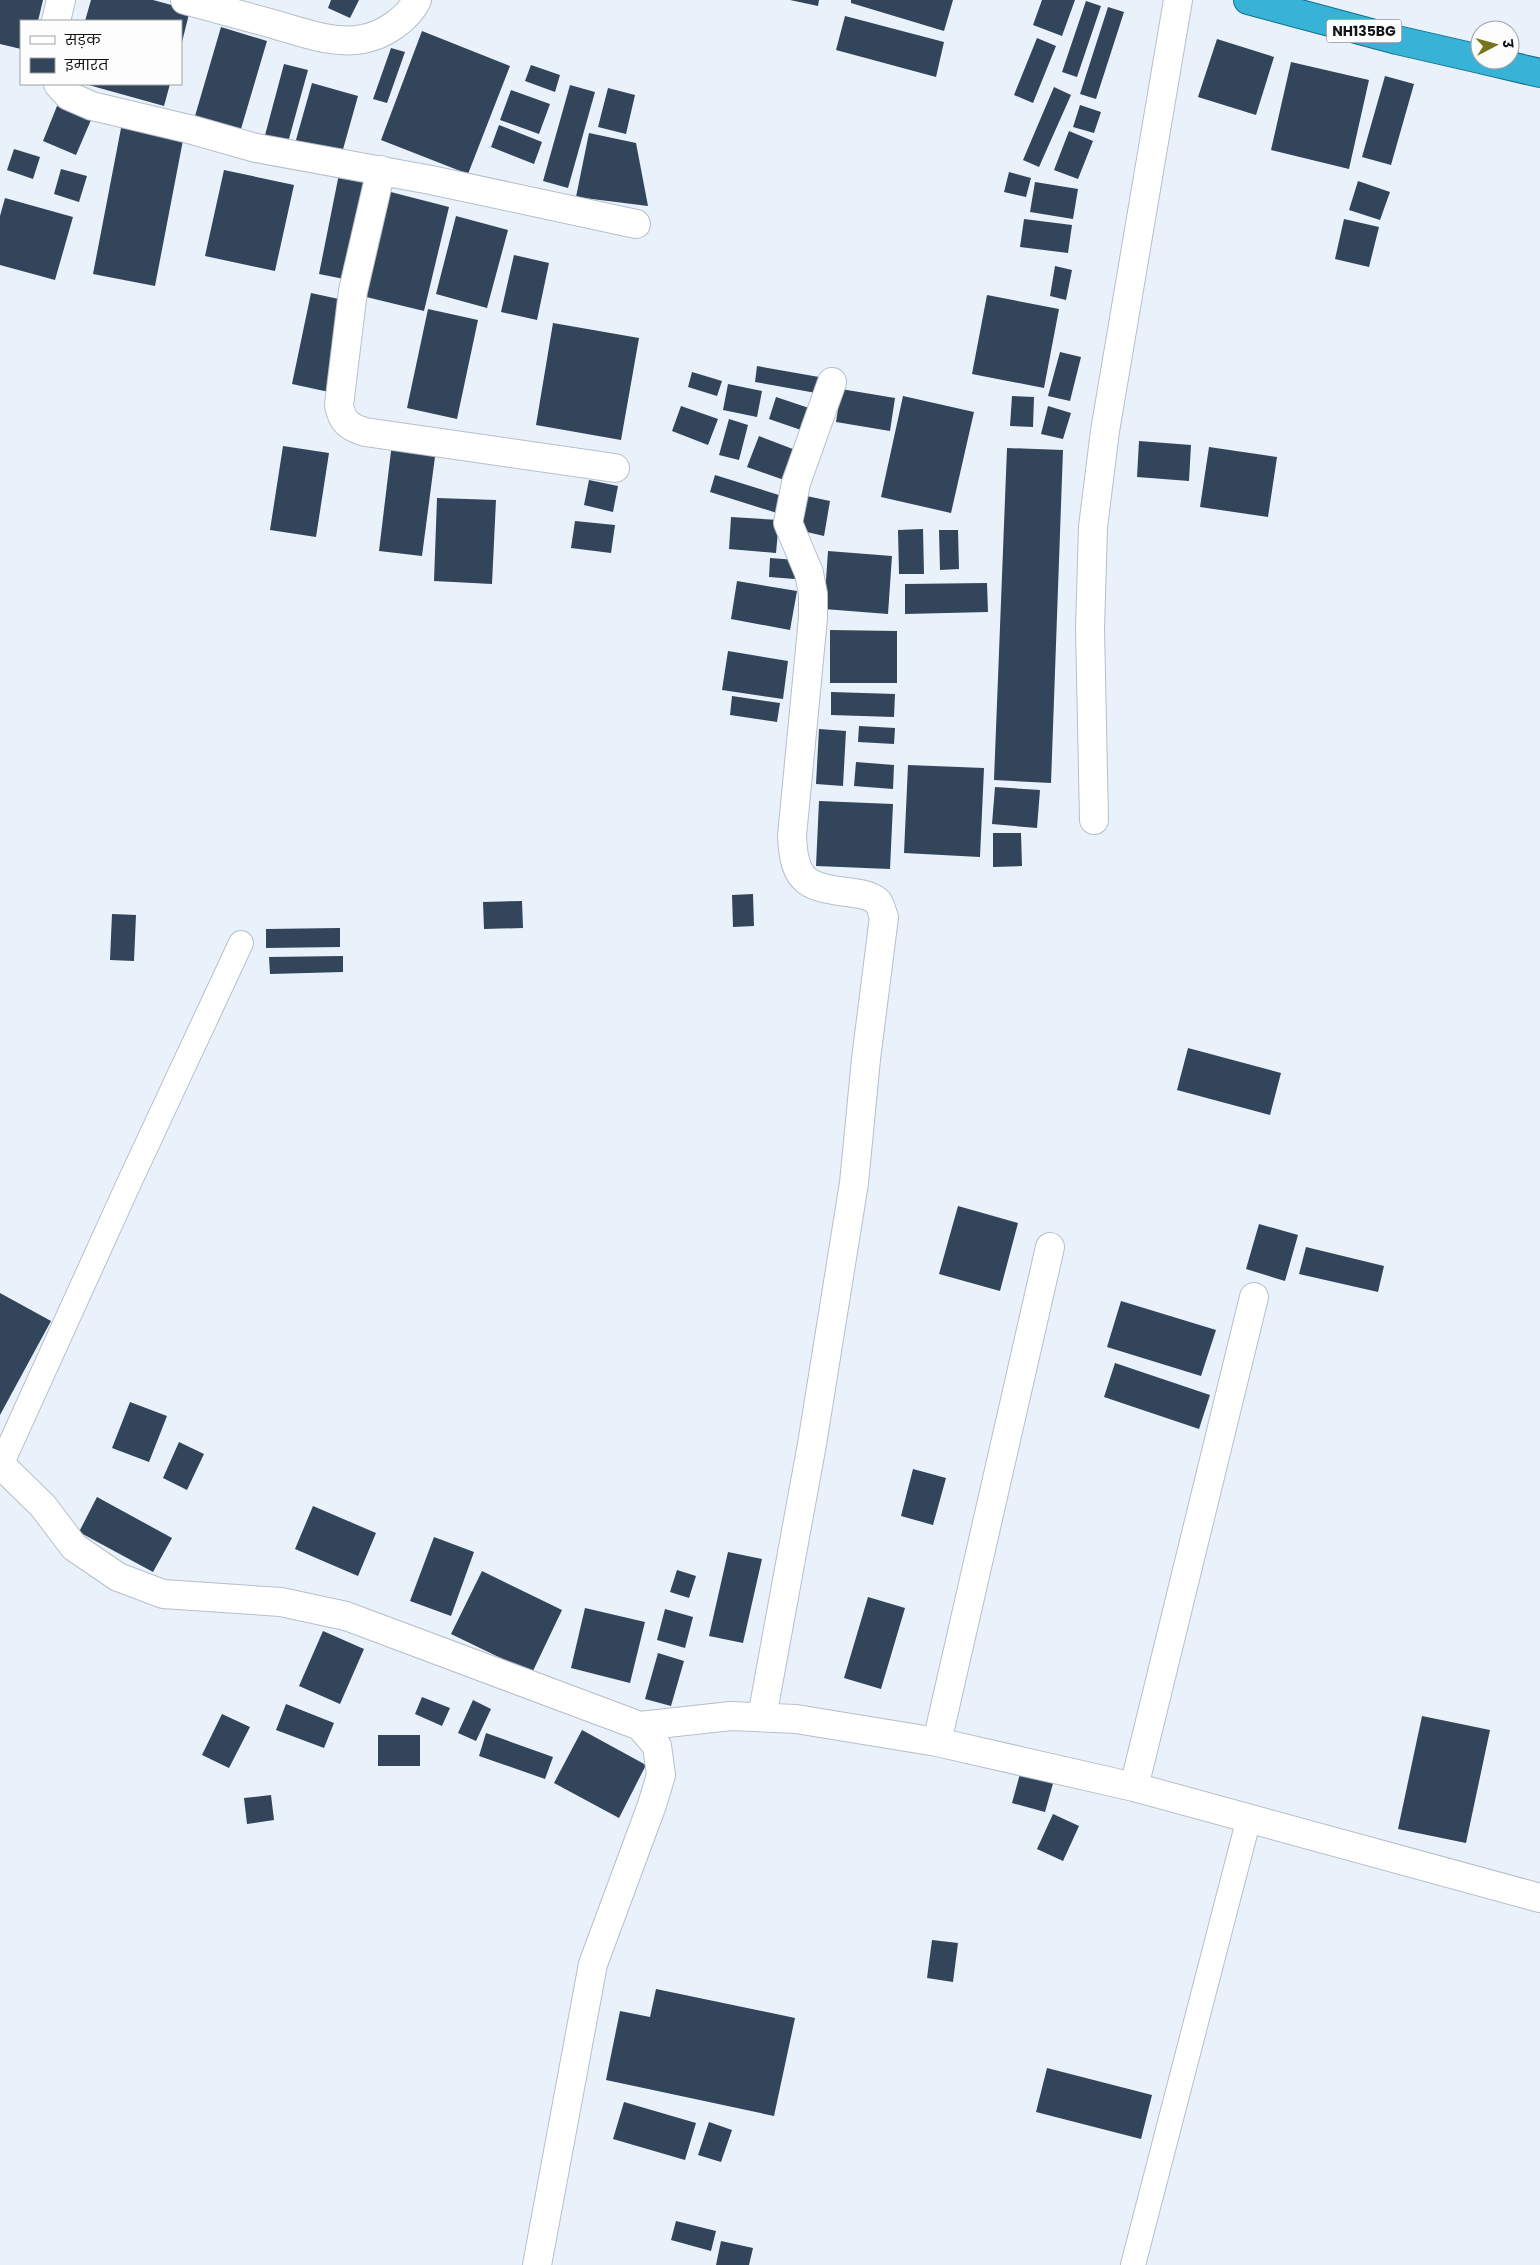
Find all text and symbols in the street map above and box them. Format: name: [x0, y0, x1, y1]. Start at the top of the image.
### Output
legend: [20, 20, 182, 85]
road number: NH135BG: [1326, 20, 1402, 42]
north arrow: [1470, 20, 1520, 70]
text: सड़क: [64, 29, 102, 50]
text: उ: [1497, 38, 1518, 50]
text: इमारत: [64, 54, 109, 75]

